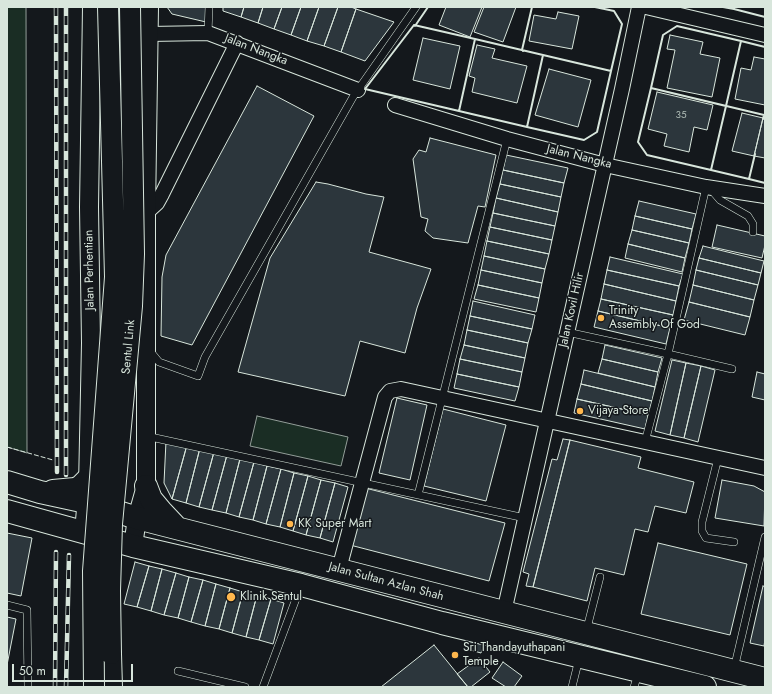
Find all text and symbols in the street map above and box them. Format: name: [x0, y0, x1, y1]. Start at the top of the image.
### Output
street label: Jalan Nangka: [222, 31, 290, 69]
house number: 35: [675, 110, 687, 122]
street label: Jalan Nangka: [545, 142, 613, 172]
street label: Jalan Perhentian: [82, 230, 98, 310]
street label: Jalan Kovil Hilir: [556, 271, 588, 349]
place label: Trinity Assembly Of God: [609, 304, 700, 332]
marker: Trinity Assembly Of God: [596, 313, 606, 323]
street label: Sentul Link: [119, 319, 139, 375]
place label: Vijaya Store: [588, 404, 649, 418]
marker: Vijaya Store: [575, 406, 585, 416]
place label: KK Super Mart: [298, 517, 371, 531]
marker: KK Super Mart: [285, 519, 295, 529]
street label: Jalan Sultan Azlan Shah: [327, 560, 445, 604]
place label: Klinik Sentul: [240, 590, 302, 604]
marker: Klinik Sentul: [225, 591, 237, 603]
place label: Sri Thandayuthapani Temple: [463, 641, 565, 669]
marker: Sri Thandayuthapani Temple: [450, 650, 460, 660]
scale bar: [14, 656, 135, 682]
text: 50 m: [19, 662, 46, 680]

